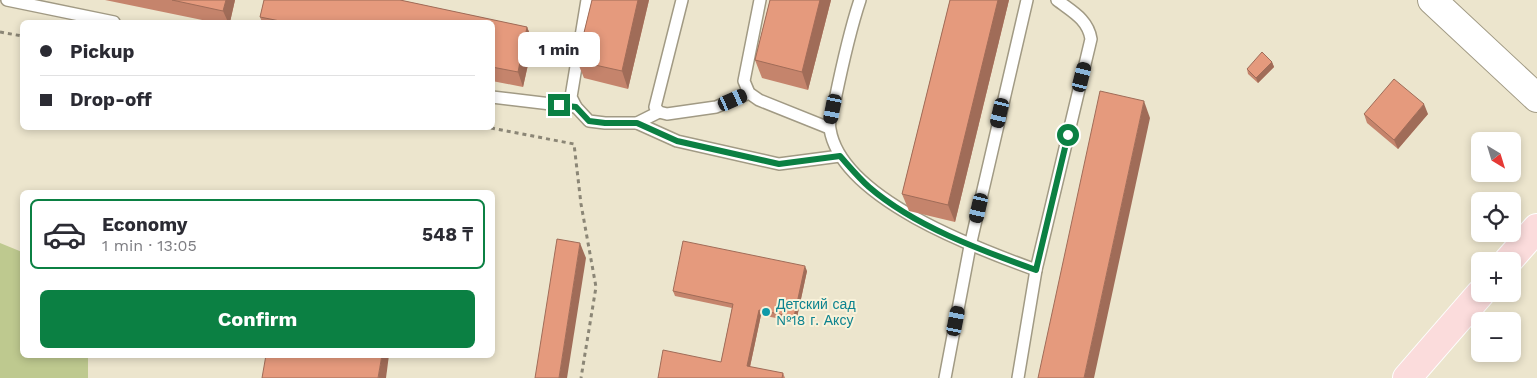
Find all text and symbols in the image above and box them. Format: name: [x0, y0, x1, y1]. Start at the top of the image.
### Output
callout: 1 min: [518, 32, 600, 68]
text: Pickup: [70, 40, 134, 63]
text: 1 min: [538, 40, 580, 59]
car: [1071, 61, 1092, 93]
car: [716, 87, 749, 113]
text: Drop-off: [70, 88, 152, 111]
car: [822, 93, 843, 125]
route end: [548, 94, 570, 116]
car: [989, 97, 1010, 129]
route start: [1057, 124, 1079, 146]
north arrow: [1471, 132, 1521, 182]
map controls: [1471, 132, 1521, 362]
car: [968, 192, 989, 224]
button: locate: [1471, 192, 1521, 242]
icon: car: [42, 212, 87, 257]
text: Economy: [102, 213, 187, 236]
text: 548 ₸: [422, 223, 473, 246]
text: 1 min · 13:05: [102, 236, 197, 255]
button: +: [1471, 252, 1521, 302]
button: Confirm: [40, 290, 475, 348]
place label: Детский сад №18 г. Аксу: [776, 296, 856, 328]
car: [945, 305, 966, 337]
marker: Детский сад №18 г. Аксу: [760, 306, 772, 318]
button: −: [1471, 312, 1521, 362]

